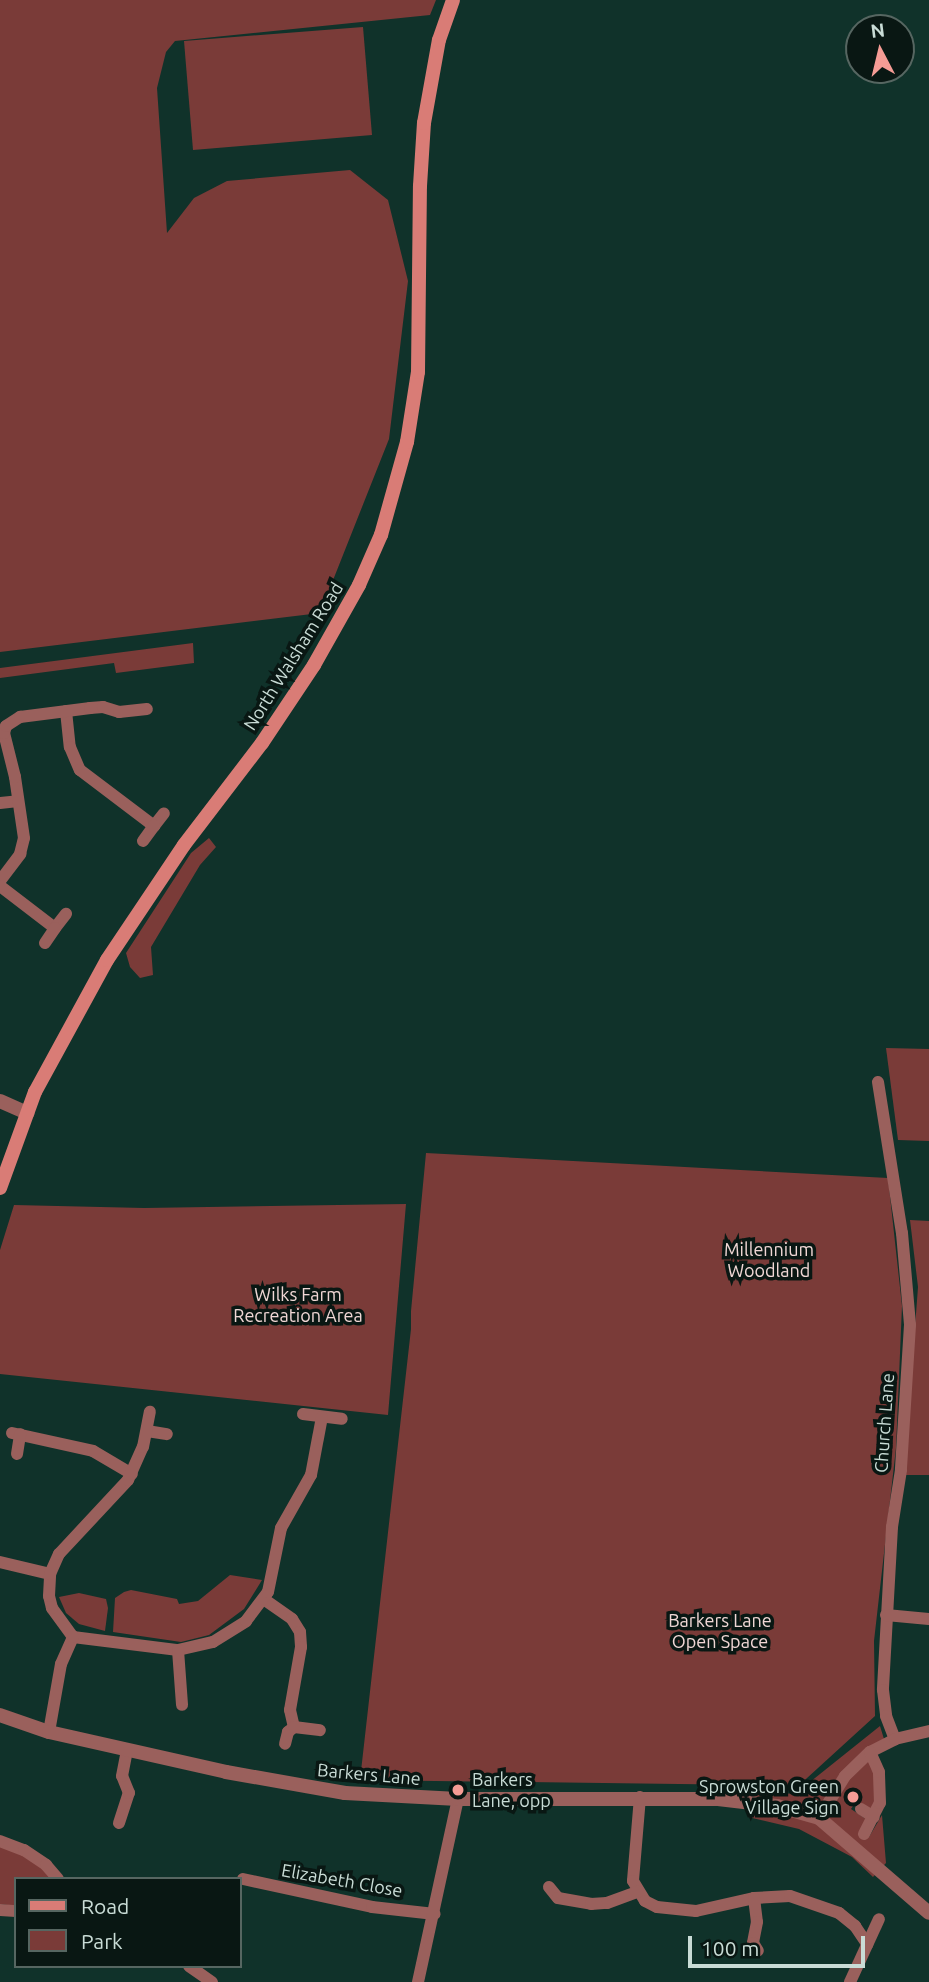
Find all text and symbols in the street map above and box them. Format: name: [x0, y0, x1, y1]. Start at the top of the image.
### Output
north arrow: [845, 14, 915, 84]
text: N: [869, 18, 886, 42]
street label: North Walsham Road: [239, 578, 347, 734]
park label: Millennium Woodland: [724, 1239, 814, 1282]
park label: Wilks Farm Recreation Area: [233, 1284, 363, 1326]
street label: Church Lane: [870, 1372, 898, 1474]
park label: Barkers Lane Open Space: [668, 1610, 772, 1652]
street label: Barkers Lane: [316, 1759, 422, 1789]
place label: Barkers Lane, opp: [472, 1769, 551, 1812]
place label: Sprowston Green Village Sign: [699, 1776, 839, 1818]
marker: Barkers Lane, opp: [450, 1782, 466, 1798]
marker: Sprowston Green Village Sign: [845, 1789, 861, 1805]
street label: Elizabeth Close: [280, 1859, 404, 1901]
legend: [14, 1877, 242, 1968]
text: Road: [81, 1894, 129, 1918]
scale bar: [691, 1923, 868, 1967]
text: Park: [81, 1929, 123, 1953]
text: 100 m: [701, 1936, 759, 1960]

